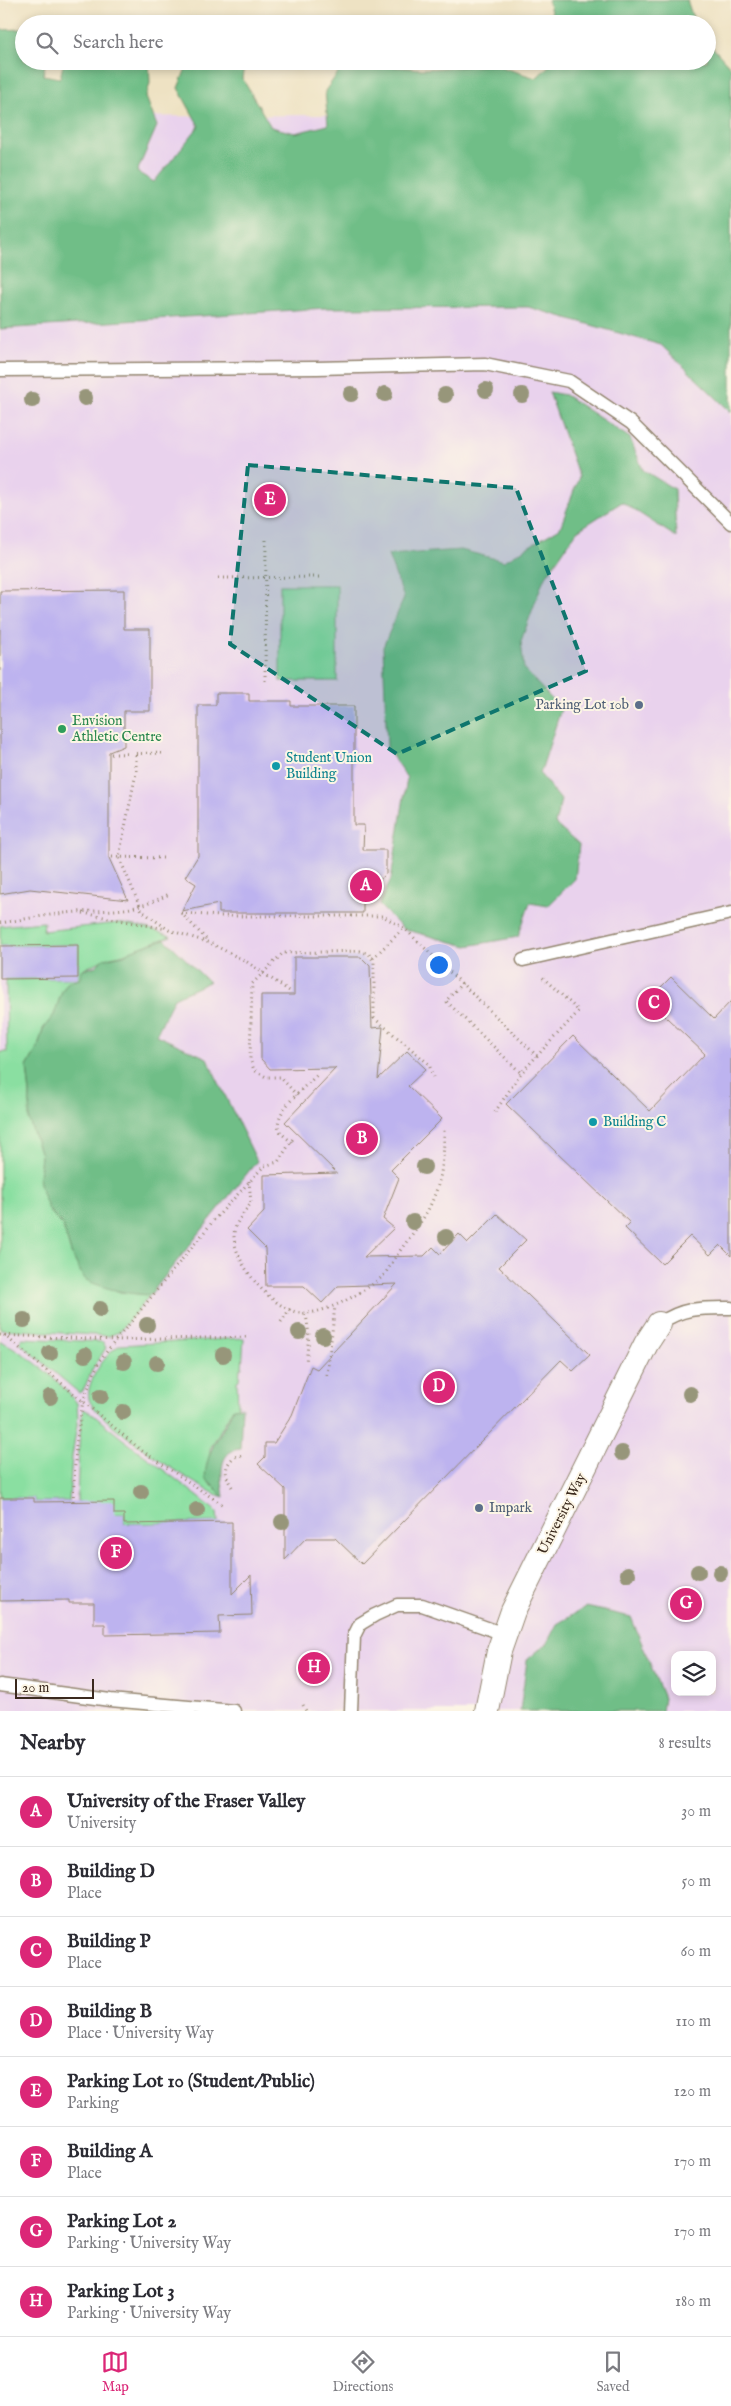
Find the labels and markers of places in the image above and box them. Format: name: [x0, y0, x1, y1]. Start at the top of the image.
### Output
pin: E: [254, 481, 286, 519]
place label: Parking Lot 10b: [536, 696, 629, 714]
marker: Parking Lot 10b: [633, 699, 645, 711]
place label: Envision Athletic Centre: [71, 712, 162, 746]
marker: Envision Athletic Centre: [56, 723, 68, 735]
place label: Student Union Building: [286, 749, 373, 783]
marker: Student Union Building: [270, 760, 282, 772]
pin: A: [350, 867, 382, 905]
pin: C: [638, 985, 670, 1023]
place label: Building C: [603, 1113, 666, 1131]
marker: Building C: [587, 1116, 599, 1128]
pin: B: [346, 1120, 378, 1158]
pin: D: [423, 1368, 455, 1406]
place label: Impark: [489, 1499, 533, 1517]
marker: Impark: [473, 1502, 485, 1514]
pin: F: [100, 1534, 132, 1572]
pin: G: [670, 1585, 702, 1623]
pin: H: [298, 1649, 330, 1687]

